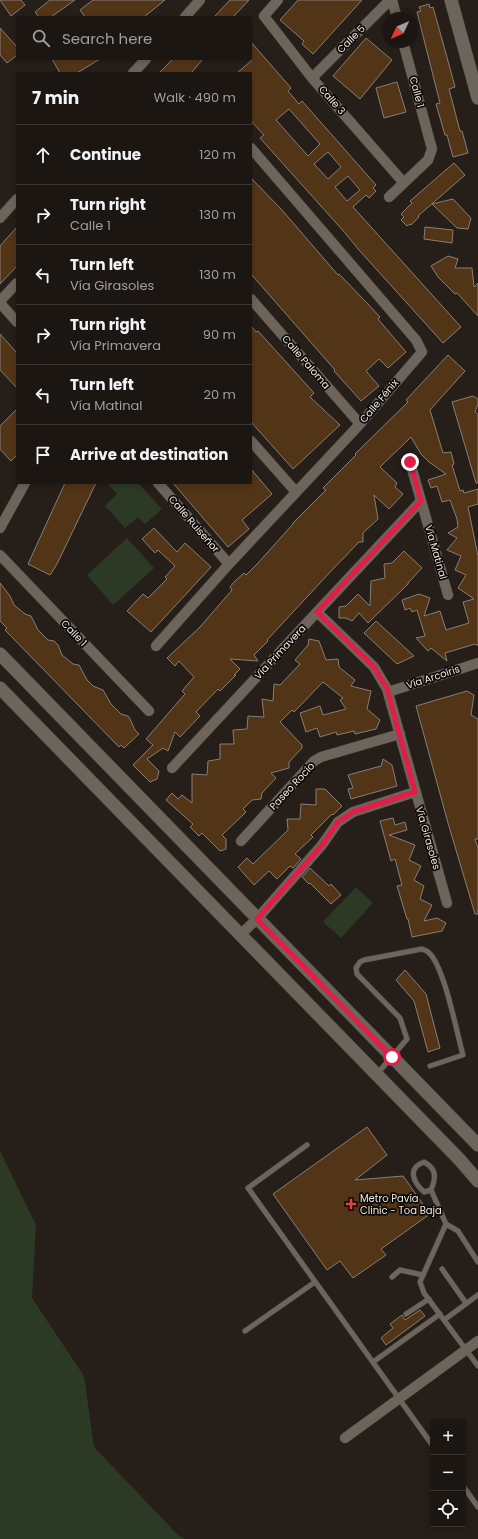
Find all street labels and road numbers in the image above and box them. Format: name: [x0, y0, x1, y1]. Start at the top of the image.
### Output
street label: Calle 5: [333, 21, 369, 57]
street label: Calle 1: [406, 75, 428, 109]
street label: Calle 3: [315, 82, 349, 118]
street label: Calle Paloma: [278, 332, 334, 392]
street label: Calle Fénix: [356, 376, 402, 426]
street label: Calle Ruiseñor: [165, 492, 223, 556]
street label: Vía Matinal: [421, 523, 451, 581]
street label: Calle 1: [58, 616, 90, 650]
street label: Vía Primavera: [251, 621, 309, 683]
street label: Vía Arcoíris: [404, 661, 462, 693]
street label: Paseo Rocío: [266, 759, 318, 813]
street label: Vía Girasoles: [412, 805, 444, 871]

